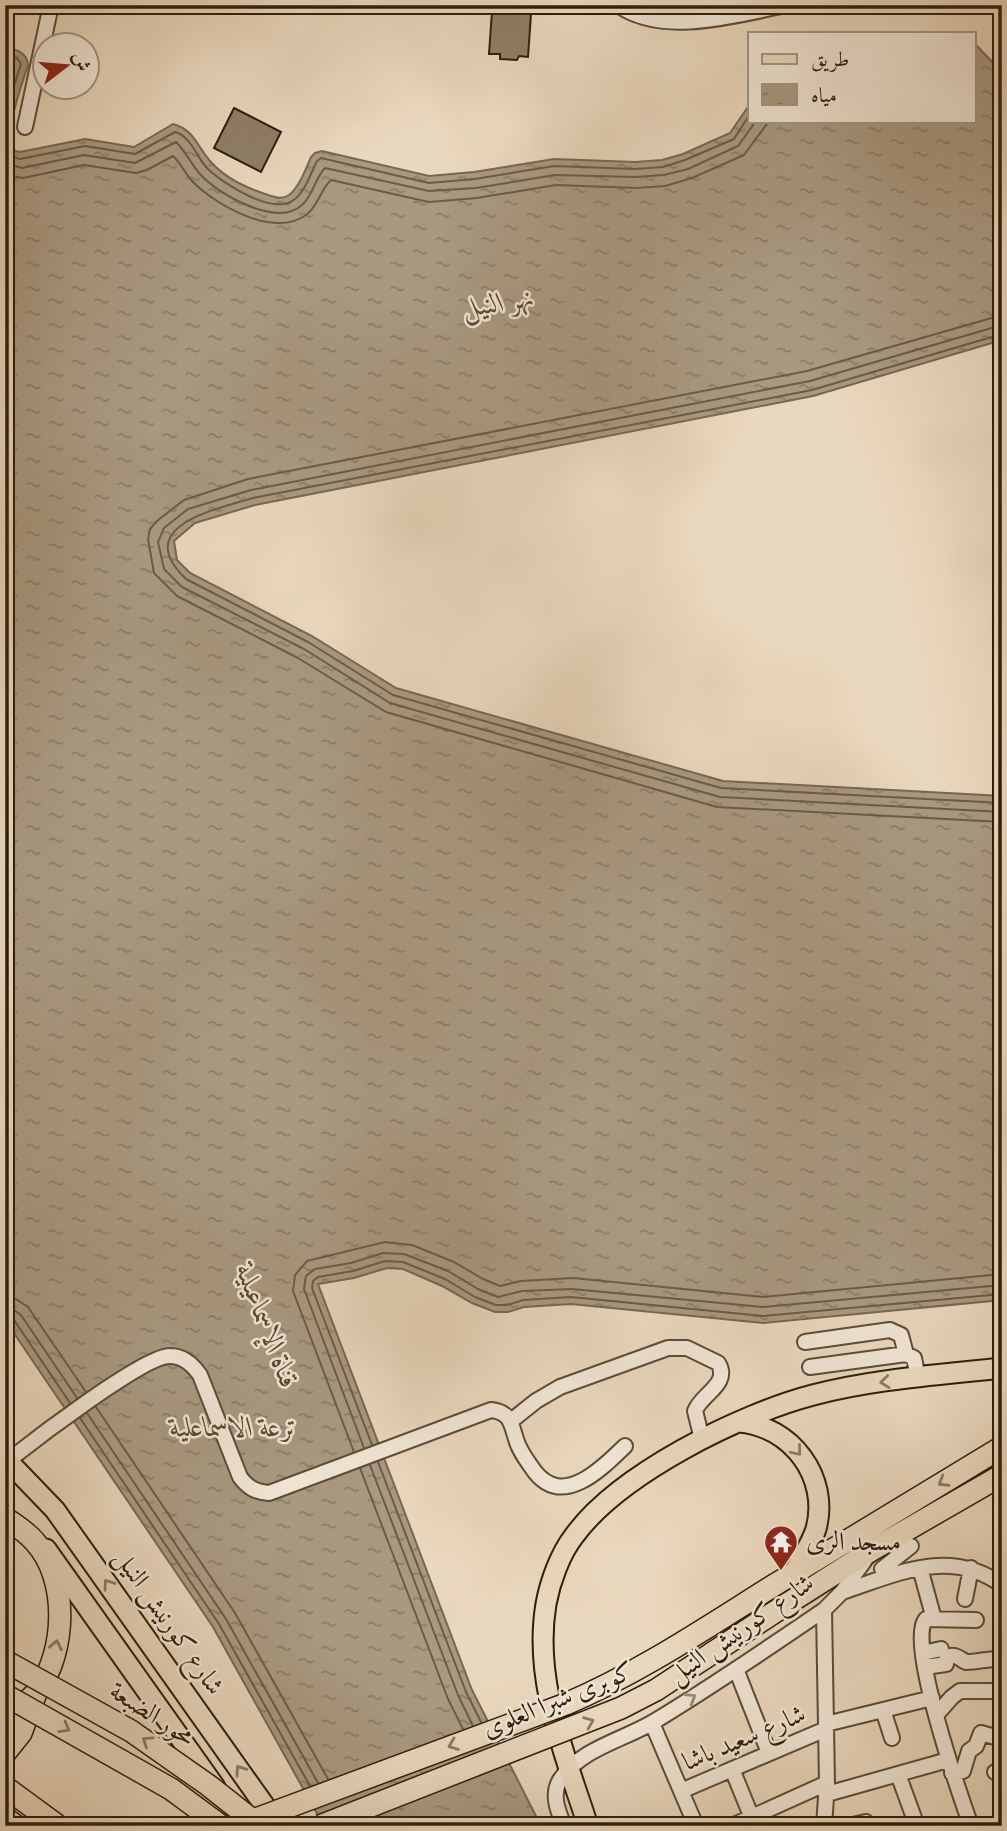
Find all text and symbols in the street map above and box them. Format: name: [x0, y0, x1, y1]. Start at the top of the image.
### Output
north arrow: [32, 32, 102, 102]
legend: [748, 32, 976, 122]
text: طريق: [811, 46, 849, 73]
text: ش: [67, 49, 96, 74]
text: مياه: [811, 82, 837, 109]
water label: نهر النيل: [459, 280, 537, 327]
water label: قناة الإسماعيلية: [223, 1256, 307, 1394]
one-way arrow: [879, 1374, 891, 1389]
water label: ترعة الاسماعلية: [167, 1410, 298, 1445]
one-way arrow: [789, 1442, 801, 1455]
one-way arrow: [938, 1474, 951, 1487]
temple icon: مسجد الرى: [762, 1523, 800, 1572]
place label: مسجد الرى: [806, 1526, 901, 1558]
street label: شارع كورنيش النيل: [103, 1543, 231, 1704]
street label: شارع كورنيش النيل: [662, 1567, 823, 1695]
one-way arrow: [104, 1579, 116, 1592]
one-way arrow: [48, 1639, 63, 1651]
street label: كوبرى شبرا العلوى: [478, 1655, 638, 1745]
street label: محور الضبعة: [103, 1675, 201, 1753]
one-way arrow: [684, 1694, 697, 1707]
street label: شارع سعيد باشا: [678, 1698, 812, 1783]
one-way arrow: [582, 1716, 594, 1730]
one-way arrow: [58, 1720, 70, 1733]
one-way arrow: [142, 1737, 155, 1749]
one-way arrow: [447, 1737, 460, 1751]
one-way arrow: [236, 1765, 248, 1778]

